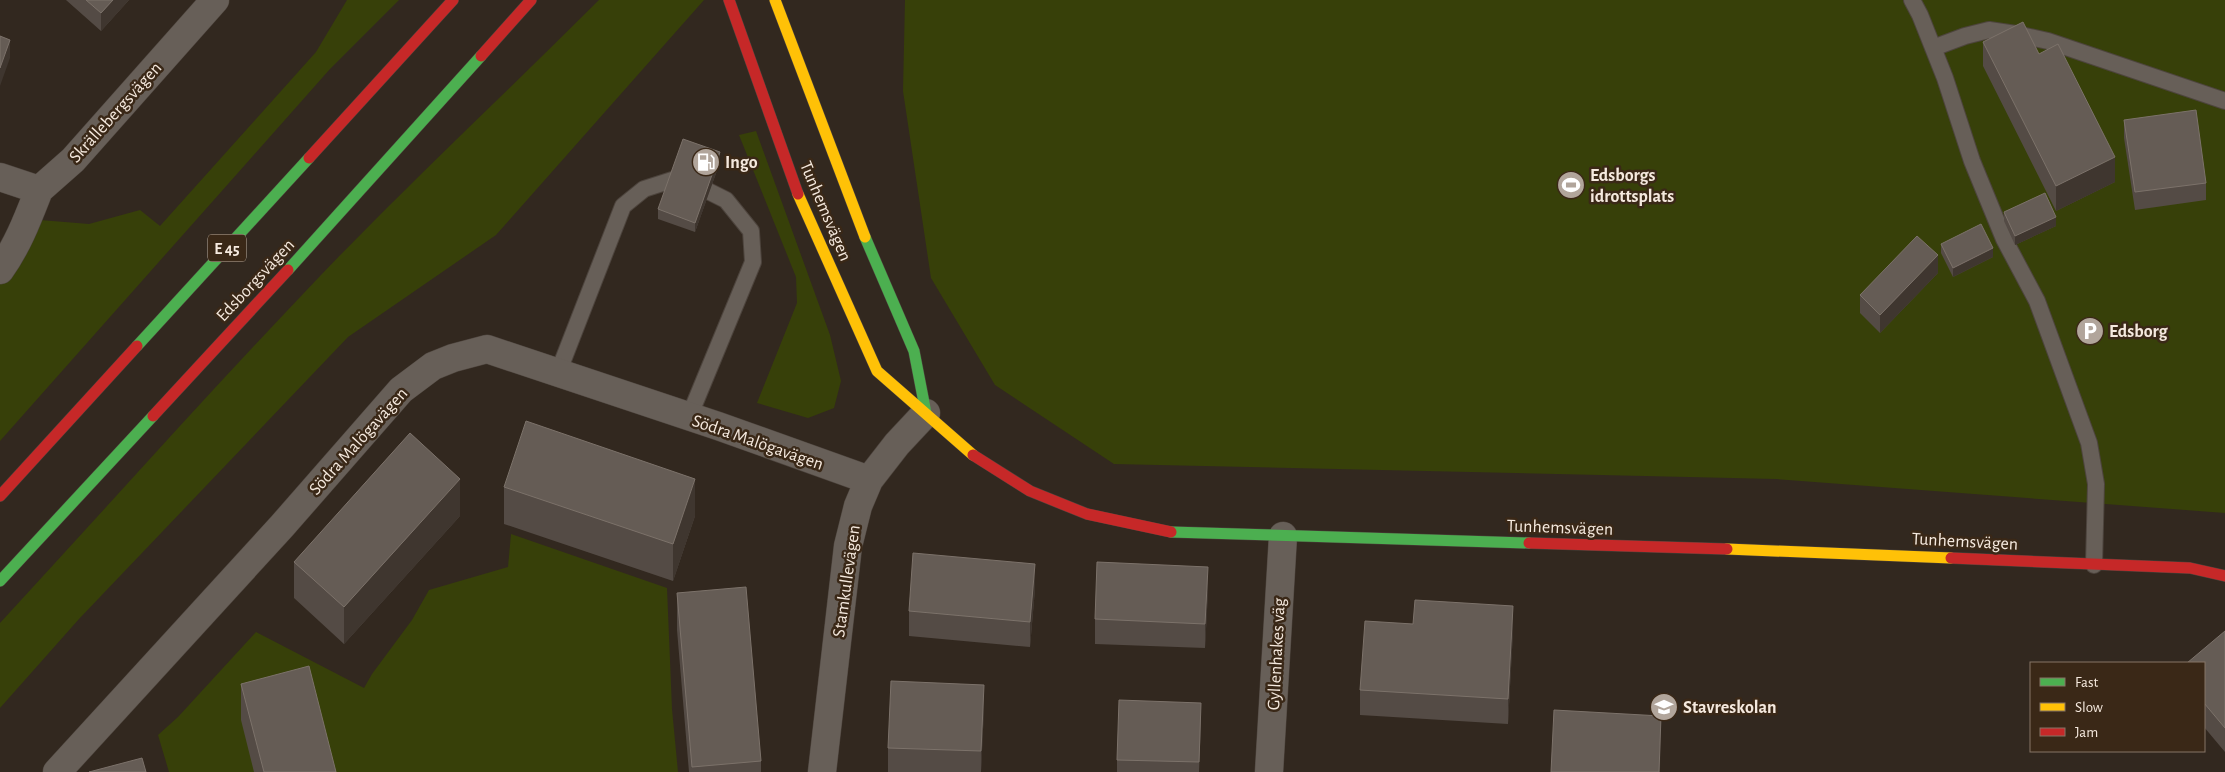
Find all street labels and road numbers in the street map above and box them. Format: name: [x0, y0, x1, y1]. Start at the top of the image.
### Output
street label: Skrällebergsvägen: [66, 59, 165, 166]
street label: Tunhemsvägen: [796, 159, 854, 264]
road number: E 45: [208, 234, 246, 262]
street label: Edsborgsvägen: [213, 236, 298, 325]
street label: Södra Malögavägen: [306, 385, 411, 499]
street label: Södra Malögavägen: [690, 412, 826, 474]
street label: Tunhemsvägen: [1506, 517, 1613, 539]
street label: Stamkullevägen: [830, 524, 864, 639]
street label: Tunhemsvägen: [1911, 530, 2019, 554]
street label: Gyllenhakes väg: [1265, 597, 1289, 711]

